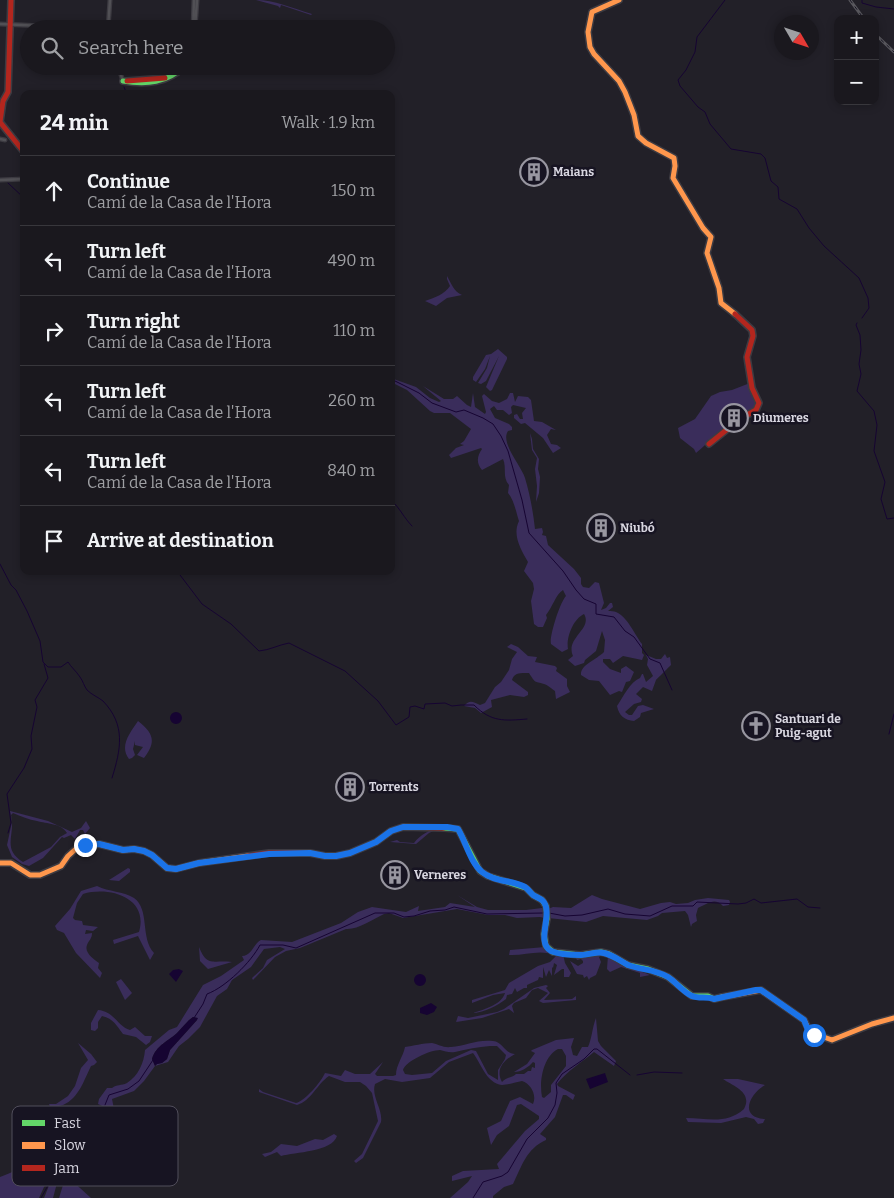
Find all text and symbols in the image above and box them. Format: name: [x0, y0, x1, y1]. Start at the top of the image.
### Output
north arrow: [774, 15, 819, 60]
map controls: [834, 15, 879, 105]
button: +: [834, 15, 879, 60]
search box: [20, 20, 395, 75]
icon: search: [38, 34, 66, 62]
text: Search here: [78, 36, 183, 59]
button: −: [834, 60, 879, 105]
text: 24 min: [40, 110, 109, 136]
text: Walk · 1.9 km: [282, 113, 375, 132]
building icon: Maians: [519, 157, 549, 187]
place label: Maians: [553, 165, 594, 179]
text: Continue: [87, 170, 170, 193]
icon: ahead: [40, 177, 68, 205]
text: 150 m: [331, 181, 375, 200]
text: Camí de la Casa de l'Hora: [87, 193, 272, 212]
text: Turn left: [87, 240, 166, 263]
icon: left: [40, 247, 68, 275]
text: 490 m: [328, 251, 375, 270]
text: Camí de la Casa de l'Hora: [87, 263, 272, 282]
text: Turn right: [87, 310, 180, 333]
icon: right: [40, 317, 68, 345]
text: 110 m: [333, 321, 375, 340]
text: Camí de la Casa de l'Hora: [87, 333, 272, 352]
text: Turn left: [87, 380, 166, 403]
icon: left: [40, 387, 68, 415]
text: 260 m: [328, 391, 375, 410]
text: Camí de la Casa de l'Hora: [87, 403, 272, 422]
building icon: Diumeres: [719, 403, 749, 433]
place label: Diumeres: [753, 411, 809, 425]
text: Turn left: [87, 450, 166, 473]
icon: left: [40, 457, 68, 485]
text: 840 m: [327, 461, 375, 480]
text: Camí de la Casa de l'Hora: [87, 473, 272, 492]
building icon: Niubó: [586, 513, 616, 543]
place label: Niubó: [620, 521, 655, 535]
icon: arrive: [40, 527, 68, 555]
text: Arrive at destination: [87, 529, 274, 552]
church icon: Santuari de Puig-agut: [741, 711, 771, 741]
place label: Santuari de Puig-agut: [775, 712, 841, 740]
building icon: Torrents: [335, 772, 365, 802]
place label: Torrents: [369, 780, 419, 794]
route end: [74, 834, 97, 857]
building icon: Verneres: [380, 860, 410, 890]
place label: Verneres: [414, 868, 466, 882]
route start: [803, 1024, 826, 1047]
legend: [12, 1106, 178, 1186]
text: Fast: [54, 1115, 81, 1132]
text: Slow: [54, 1137, 86, 1154]
text: Jam: [53, 1160, 80, 1177]

